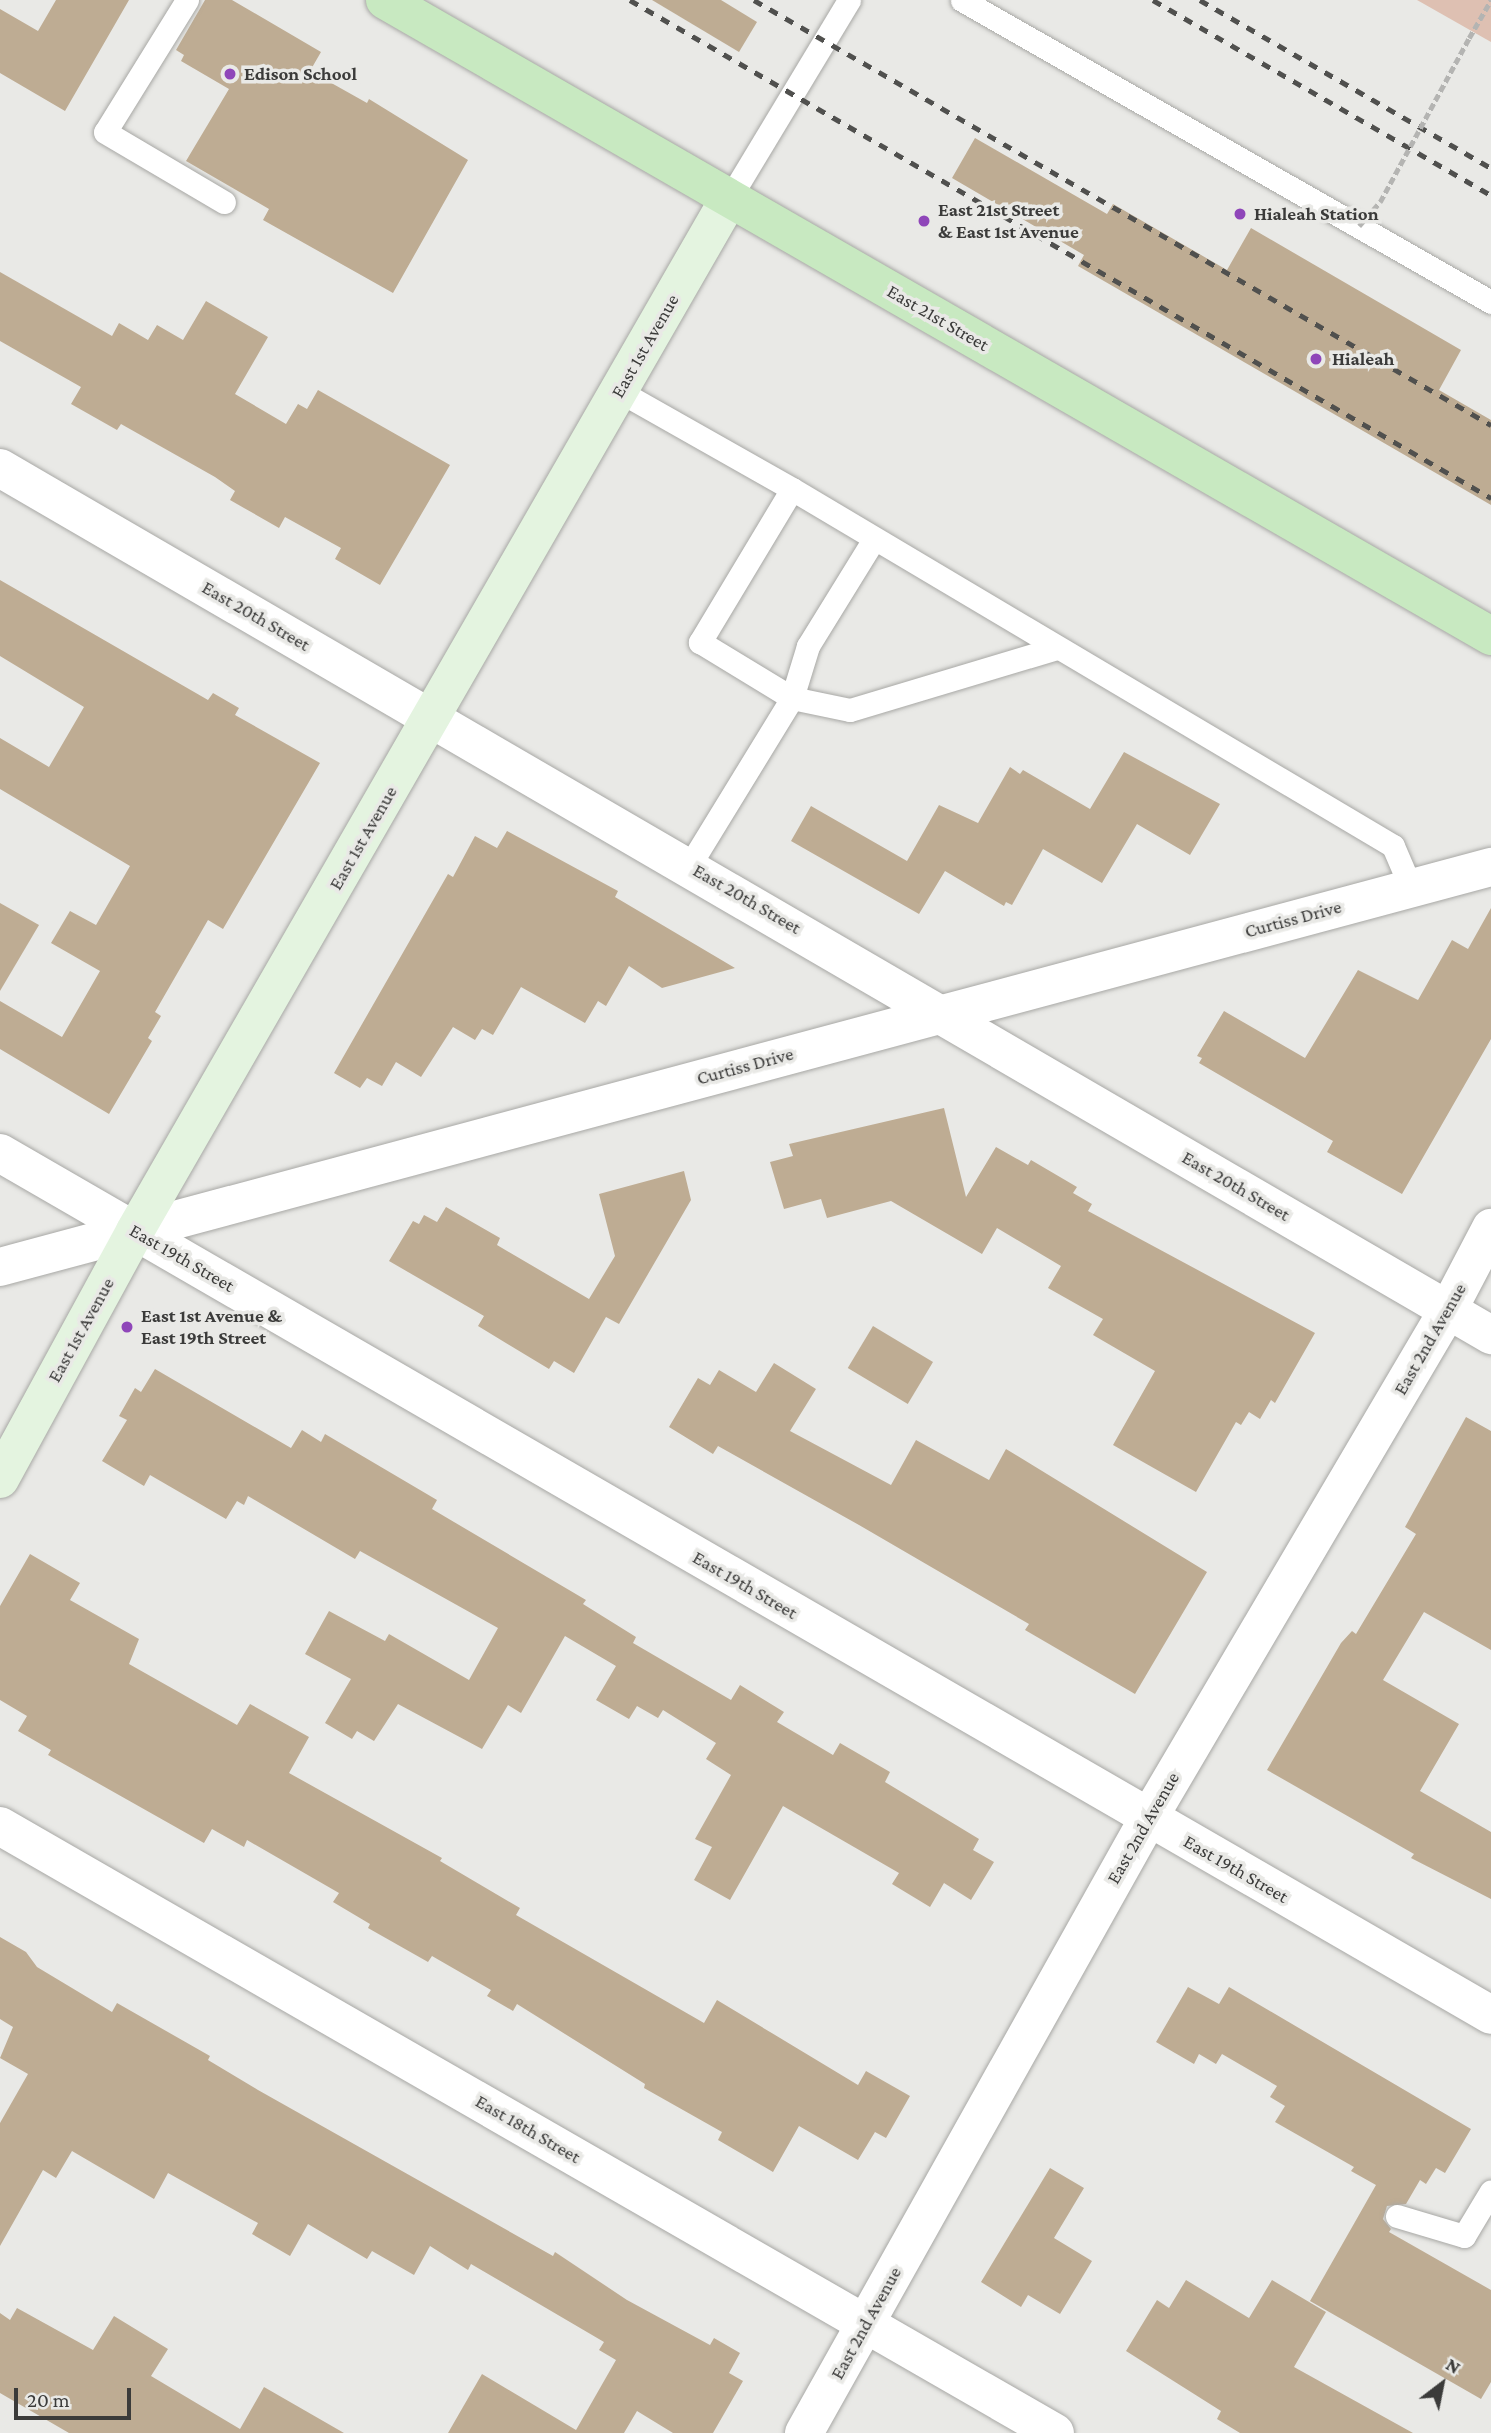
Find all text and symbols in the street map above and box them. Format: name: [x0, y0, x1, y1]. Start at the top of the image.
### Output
place label: Edison School: [244, 63, 357, 85]
marker: Edison School: [222, 66, 238, 82]
place label: East 21st Street & East 1st Avenue: [938, 199, 1079, 243]
place label: Hialeah Station: [1254, 203, 1379, 225]
marker: Hialeah Station: [1232, 206, 1248, 222]
marker: East 21st Street & East 1st Avenue: [916, 213, 932, 229]
street label: East 21st Street: [883, 280, 993, 356]
street label: East 1st Avenue: [606, 290, 684, 402]
place label: Hialeah: [1332, 348, 1394, 370]
marker: Hialeah: [1306, 349, 1326, 369]
street label: East 20th Street: [198, 576, 314, 656]
street label: East 1st Avenue: [324, 782, 402, 894]
street label: East 20th Street: [689, 859, 805, 939]
street label: Curtiss Drive: [1242, 895, 1344, 943]
street label: Curtiss Drive: [694, 1042, 796, 1090]
street label: East 20th Street: [1178, 1146, 1294, 1226]
street label: East 19th Street: [126, 1219, 238, 1297]
street label: East 1st Avenue: [43, 1274, 119, 1386]
street label: East 2nd Avenue: [1389, 1279, 1471, 1399]
place label: East 1st Avenue & East 19th Street: [141, 1305, 282, 1349]
marker: East 1st Avenue & East 19th Street: [119, 1319, 135, 1335]
street label: East 19th Street: [689, 1546, 801, 1624]
street label: East 2nd Avenue: [1102, 1768, 1184, 1888]
street label: East 19th Street: [1180, 1830, 1292, 1908]
street label: East 18th Street: [471, 2090, 585, 2168]
street label: East 2nd Avenue: [826, 2263, 906, 2383]
north arrow: [1407, 2349, 1477, 2419]
text: N: [1442, 2353, 1464, 2378]
scale bar: [18, 2374, 135, 2418]
text: 20 m: [27, 2388, 70, 2412]

